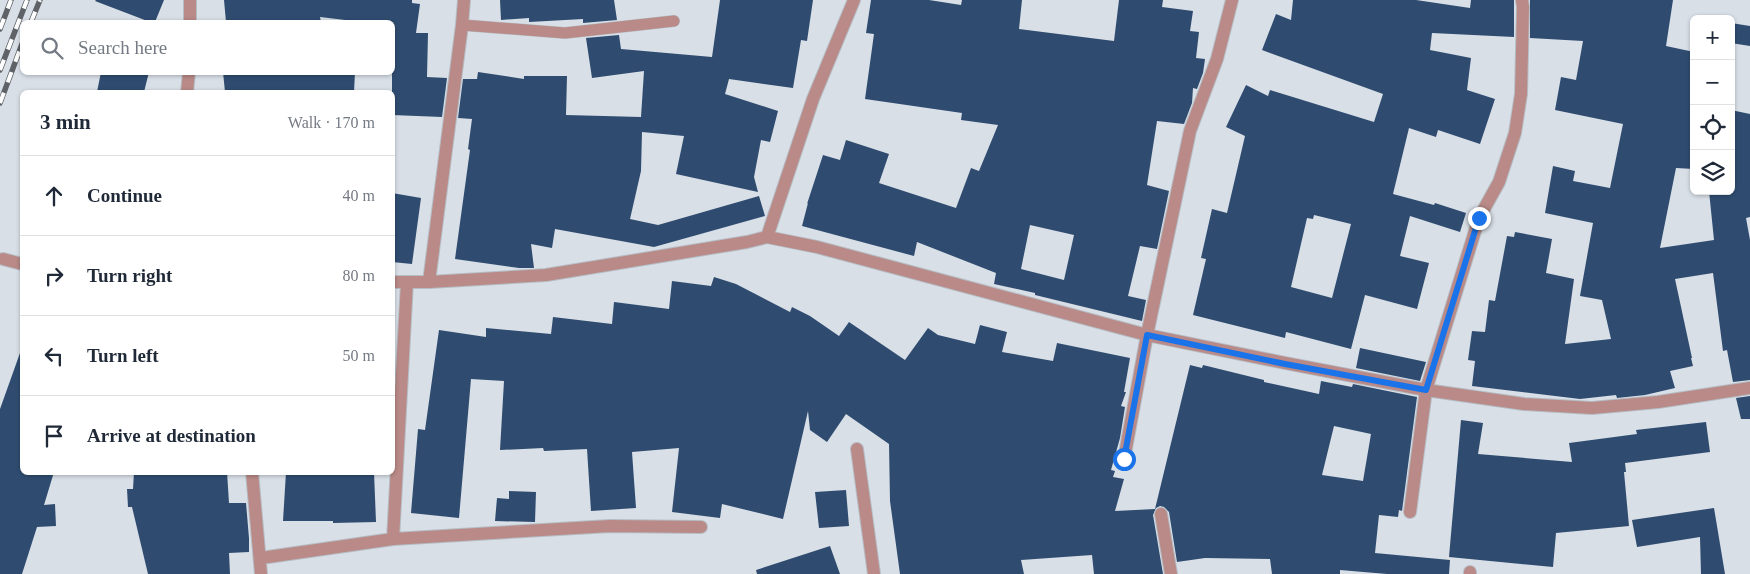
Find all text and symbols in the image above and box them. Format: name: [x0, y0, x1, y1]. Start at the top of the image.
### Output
map controls: [1690, 15, 1735, 195]
button: +: [1690, 15, 1735, 60]
search box: [20, 20, 395, 75]
icon: search: [38, 34, 66, 62]
text: Search here: [78, 37, 167, 58]
button: −: [1690, 60, 1735, 105]
button: locate: [1690, 105, 1735, 150]
text: 3 min: [40, 110, 91, 134]
text: Walk · 170 m: [288, 114, 375, 131]
button: layers: [1690, 150, 1735, 195]
icon: ahead: [40, 182, 68, 210]
text: Continue: [87, 185, 162, 206]
text: 40 m: [343, 187, 375, 204]
route end: [1468, 207, 1491, 230]
icon: right: [40, 262, 68, 290]
text: Turn right: [87, 265, 172, 286]
text: 80 m: [343, 267, 375, 284]
icon: left: [40, 342, 68, 370]
text: Turn left: [87, 345, 159, 366]
text: 50 m: [343, 347, 375, 364]
icon: arrive: [40, 422, 68, 450]
text: Arrive at destination: [87, 425, 256, 446]
route start: [1113, 448, 1136, 471]

